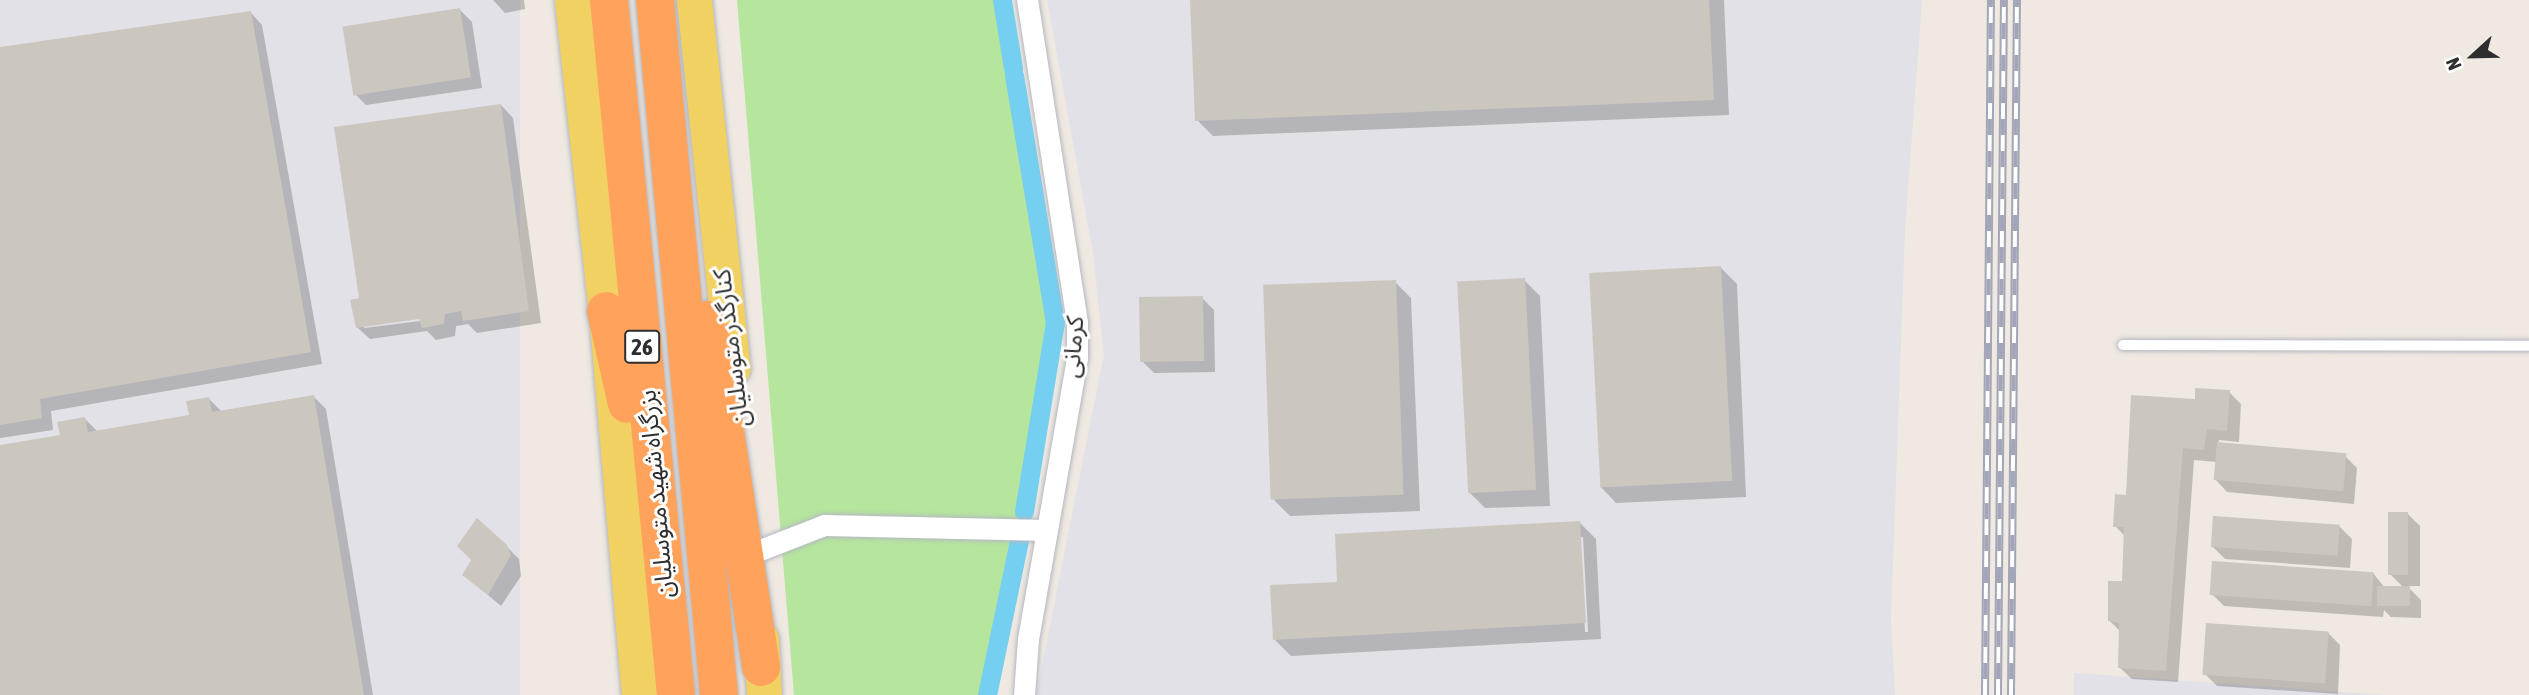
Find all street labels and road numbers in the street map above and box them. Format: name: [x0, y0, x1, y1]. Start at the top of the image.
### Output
street label: کنارگذر متوسلیان: [707, 267, 755, 429]
street label: کرمانی: [1056, 315, 1090, 379]
road number: 26: [623, 328, 661, 366]
street label: بزرگراه شهید متوسلیان: [633, 389, 679, 599]

